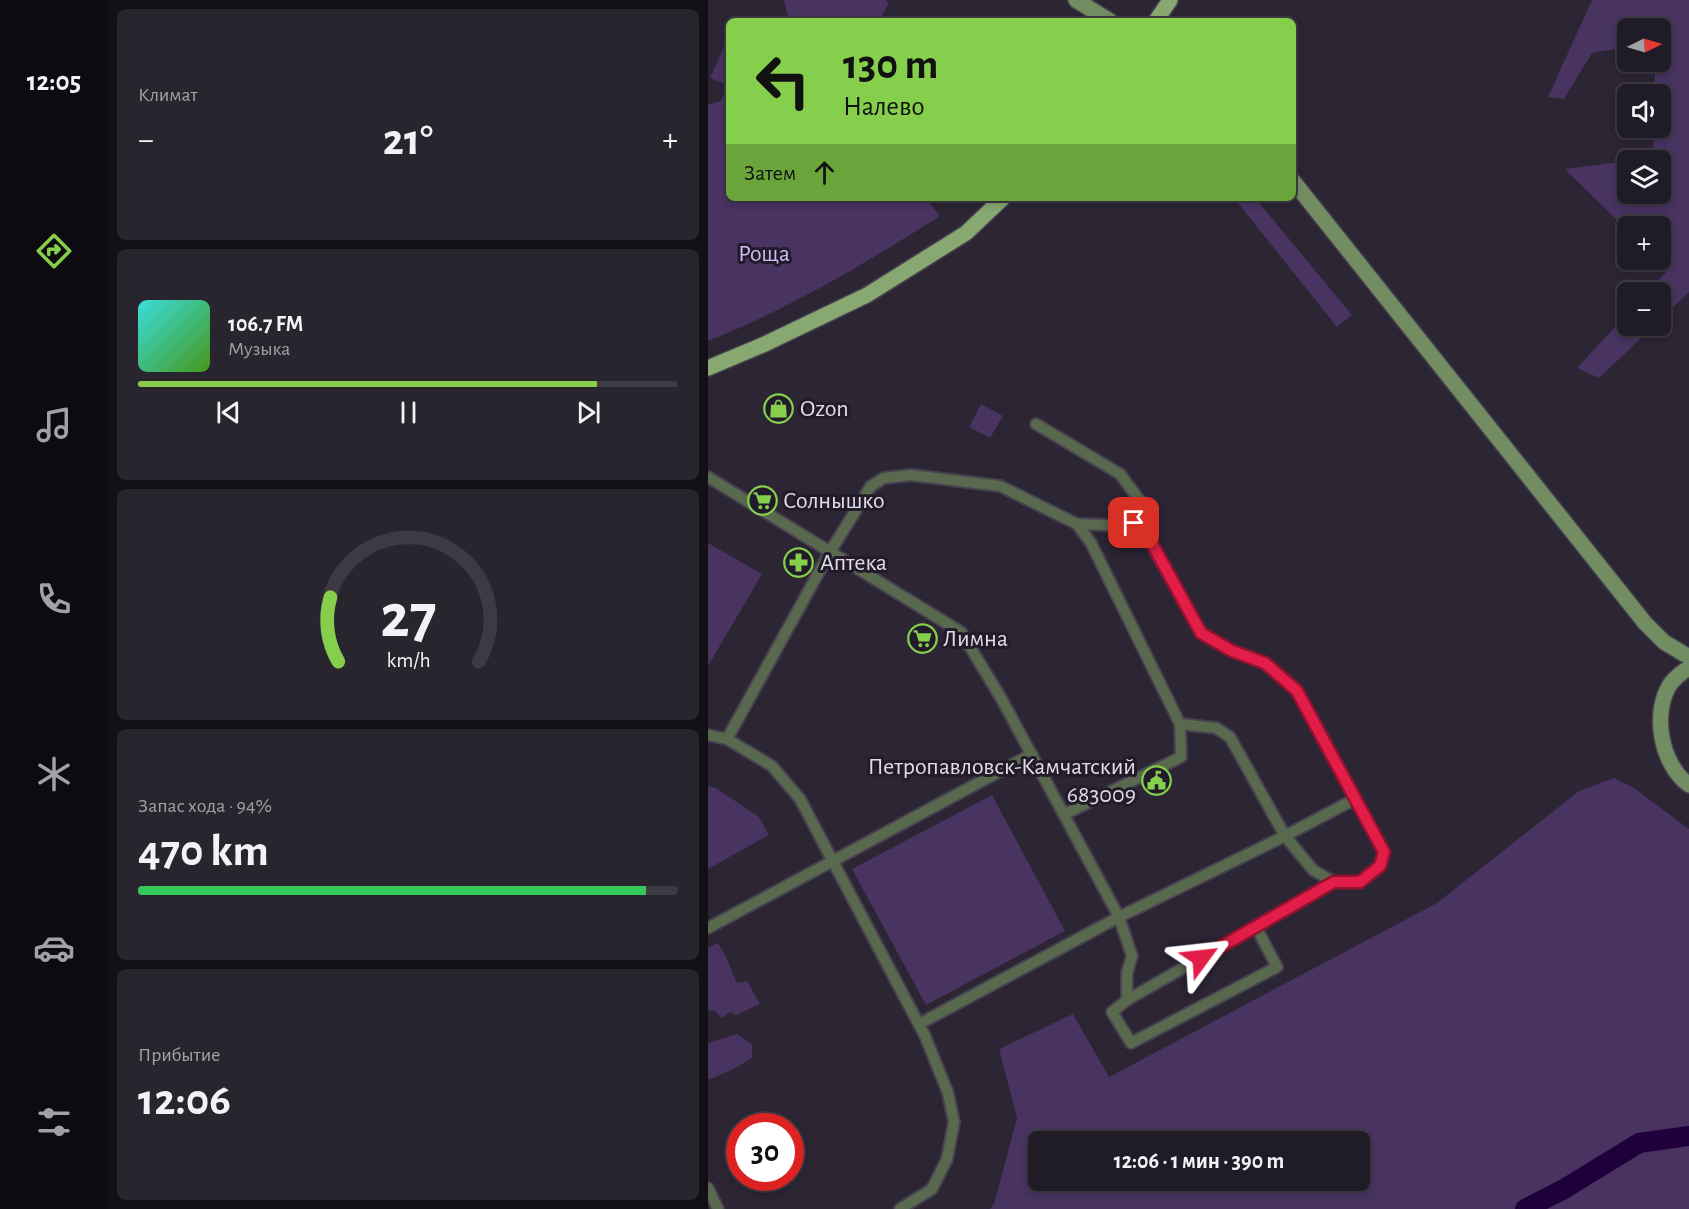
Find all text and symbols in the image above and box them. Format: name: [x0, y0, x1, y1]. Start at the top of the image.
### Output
north arrow: [1617, 18, 1671, 72]
map controls: [1617, 18, 1671, 336]
icon: left: [744, 42, 822, 120]
text: 130 m: [843, 44, 938, 86]
text: 12:05: [27, 68, 81, 95]
button: sound: [1617, 84, 1671, 138]
text: Климат: [138, 85, 198, 105]
text: Налево: [843, 93, 925, 120]
text: 21°: [383, 118, 433, 163]
text: −: [138, 124, 154, 157]
text: +: [662, 124, 678, 157]
button: layers: [1617, 150, 1671, 204]
icon: ahead: [808, 156, 841, 189]
text: Затем: [744, 162, 796, 184]
button: +: [1617, 216, 1671, 270]
icon: directions: [33, 230, 75, 272]
park label: Роща: [738, 242, 790, 266]
button: −: [1617, 282, 1671, 336]
text: 106.7 FM: [228, 313, 303, 335]
text: Музыка: [228, 339, 290, 359]
shop icon: Ozon: [763, 393, 795, 425]
icon: previous: [212, 396, 245, 429]
icon: pause: [392, 396, 425, 429]
icon: next: [572, 396, 605, 429]
place label: Ozon: [800, 397, 849, 421]
icon: music: [33, 404, 75, 446]
supermarket icon: Солнышко: [746, 485, 778, 517]
place label: Солнышко: [783, 489, 885, 513]
pin: [1108, 497, 1159, 548]
icon: arrive: [1117, 506, 1150, 539]
pharmacy icon: Аптека: [783, 547, 815, 579]
place label: Аптека: [820, 551, 887, 575]
icon: phone: [33, 578, 75, 620]
text: 27: [380, 586, 436, 648]
supermarket icon: Лимна: [906, 623, 938, 655]
place label: Лимна: [943, 627, 1008, 651]
text: km/h: [386, 650, 430, 671]
icon: climate: [33, 753, 75, 795]
place label: Петропавловск-Камчатский 683009: [868, 755, 1136, 807]
public building icon: Петропавловск-Камчатский 683009: [1141, 765, 1173, 797]
text: Запас хода · 94%: [138, 796, 272, 816]
text: 470 km: [138, 829, 269, 874]
position arrow: [1169, 926, 1233, 990]
icon: car: [33, 927, 75, 969]
text: Прибытие: [138, 1045, 220, 1065]
text: 12:06: [138, 1078, 231, 1123]
icon: filters: [33, 1101, 75, 1143]
speed limit sign: 30: [726, 1113, 804, 1191]
text: 12:06 · 1 мин · 390 m: [1114, 1150, 1284, 1172]

